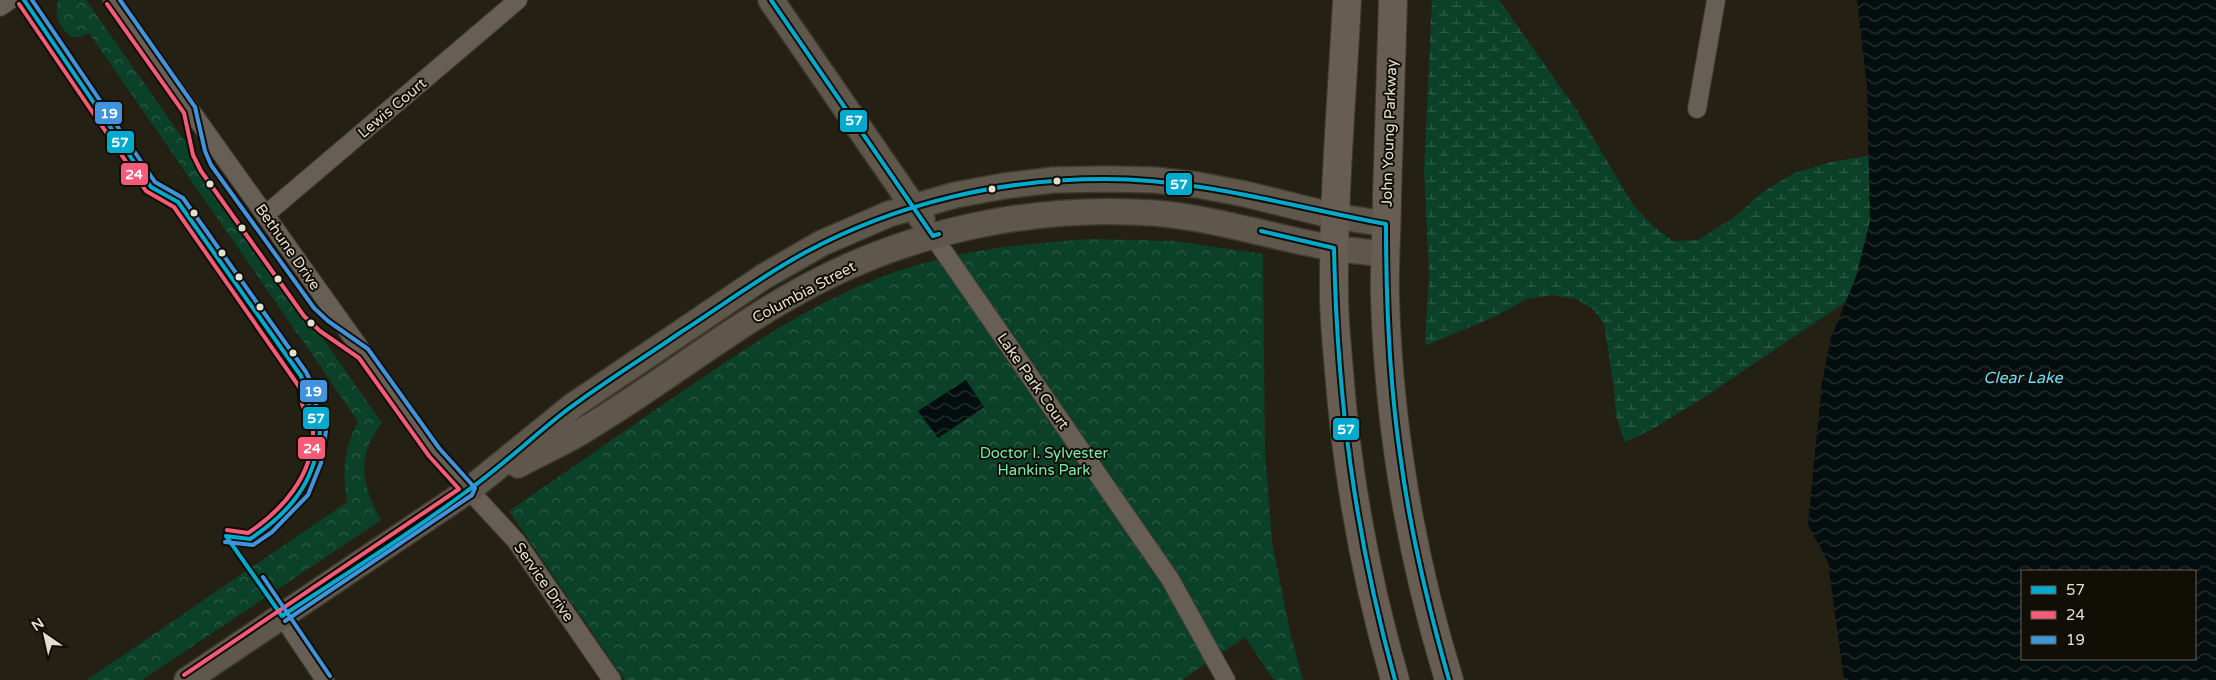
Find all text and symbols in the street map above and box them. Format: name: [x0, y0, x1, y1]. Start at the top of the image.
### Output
street label: John Young Parkway: [1377, 59, 1401, 207]
street label: Lewis Court: [354, 74, 430, 142]
line badge: 19: [94, 101, 123, 125]
text: 19: [100, 105, 118, 122]
line badge: 57: [839, 109, 868, 133]
text: 57: [845, 112, 863, 129]
line badge: 57: [106, 130, 135, 154]
text: 57: [111, 134, 129, 151]
line badge: 24: [120, 162, 149, 186]
text: 24: [125, 166, 143, 183]
line badge: 57: [1165, 172, 1193, 196]
unlabelled marker: [1052, 176, 1062, 186]
text: 57: [1170, 176, 1188, 193]
unlabelled marker: [205, 179, 215, 189]
unlabelled marker: [987, 184, 997, 194]
street label: Bethune Drive: [252, 200, 324, 294]
unlabelled marker: [189, 208, 199, 218]
unlabelled marker: [237, 223, 247, 233]
unlabelled marker: [217, 248, 227, 258]
street label: Columbia Street: [749, 257, 859, 327]
unlabelled marker: [234, 272, 244, 282]
unlabelled marker: [273, 274, 283, 284]
unlabelled marker: [255, 302, 265, 312]
unlabelled marker: [306, 318, 316, 328]
street label: Lake Park Court: [993, 329, 1073, 433]
unlabelled marker: [288, 348, 298, 358]
water label: Clear Lake: [1983, 368, 2064, 388]
line badge: 19: [299, 379, 328, 403]
text: 19: [304, 383, 322, 400]
line badge: 57: [302, 406, 330, 430]
text: 57: [307, 410, 325, 427]
line badge: 57: [1332, 417, 1360, 441]
text: 57: [1337, 421, 1355, 438]
line badge: 24: [297, 436, 326, 460]
text: 24: [303, 440, 321, 457]
park label: Doctor I. Sylvester Hankins Park: [980, 444, 1108, 479]
street label: Service Drive: [510, 539, 578, 625]
legend: [2021, 570, 2196, 660]
text: 57: [2066, 581, 2085, 599]
text: 24: [2066, 606, 2085, 624]
north arrow: [20, 610, 70, 660]
text: N: [29, 614, 47, 635]
text: 19: [2066, 631, 2085, 649]

